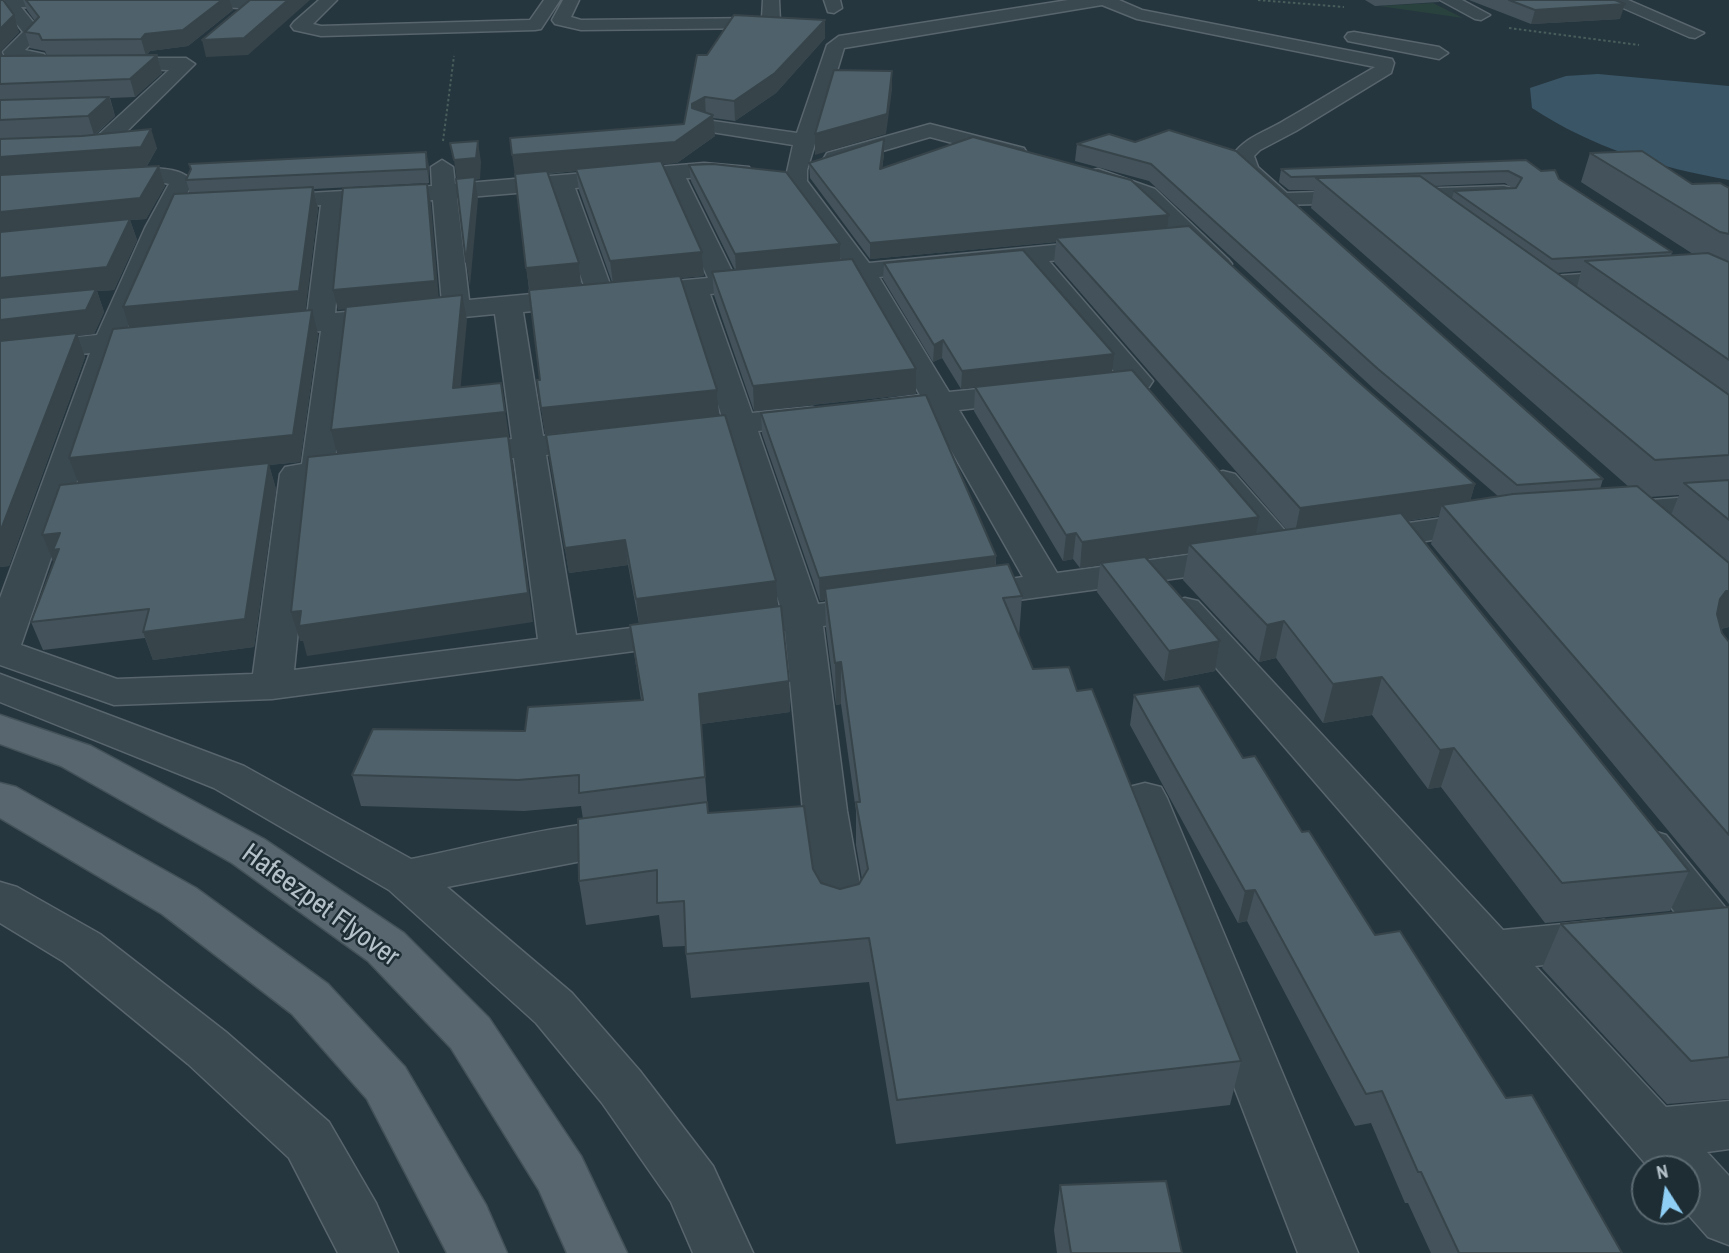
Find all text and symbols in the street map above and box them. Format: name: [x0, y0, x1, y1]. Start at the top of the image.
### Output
street label: Hafeezpet Flyover: [235, 838, 405, 974]
north arrow: [1631, 1155, 1701, 1225]
text: N: [1654, 1158, 1670, 1185]

